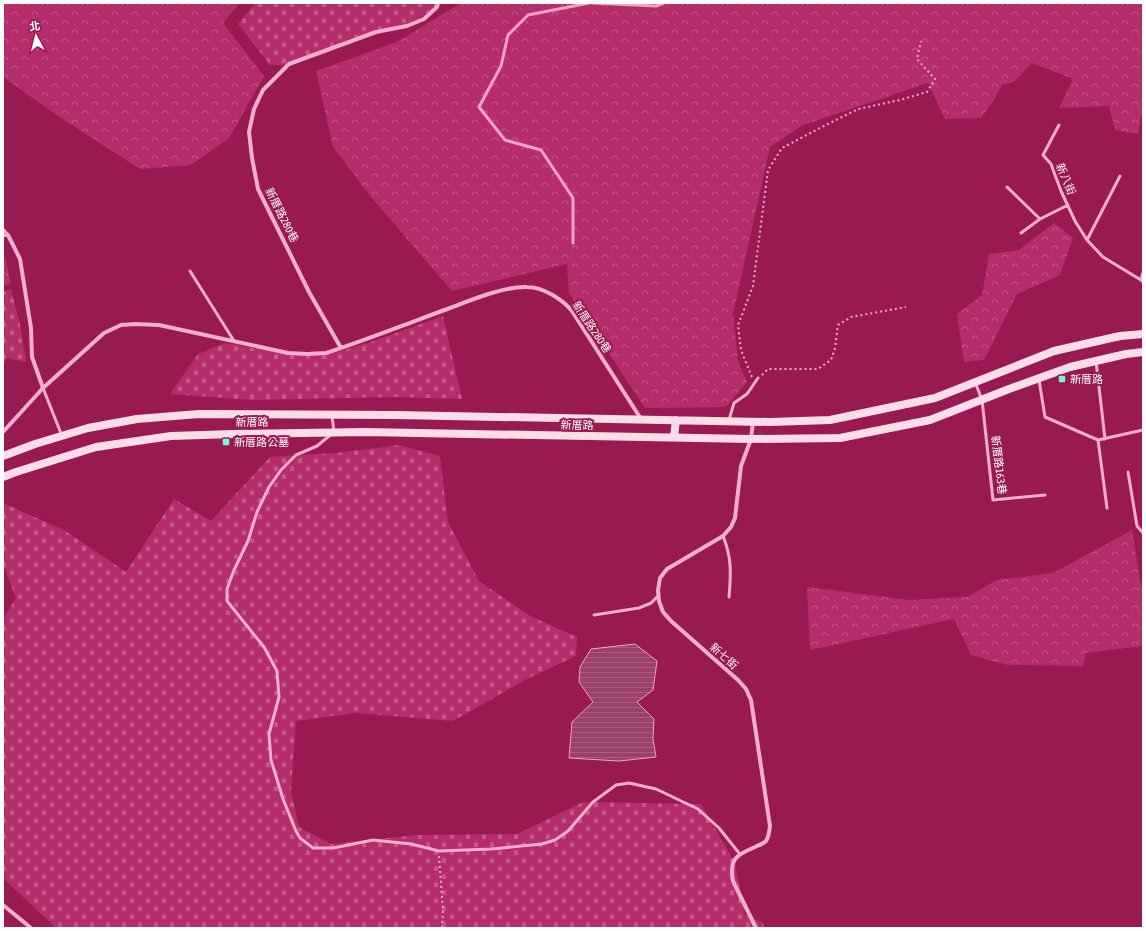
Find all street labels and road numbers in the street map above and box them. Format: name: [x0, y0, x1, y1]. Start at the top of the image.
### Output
street label: 新八街: [1054, 161, 1078, 197]
street label: 新厝路280巷: [263, 186, 301, 244]
street label: 新厝路280巷: [570, 299, 614, 355]
street label: 新厝路: [235, 416, 269, 428]
street label: 新厝路: [560, 419, 594, 431]
street label: 新厝路163巷: [989, 435, 1009, 495]
street label: 新七街: [708, 641, 740, 671]

